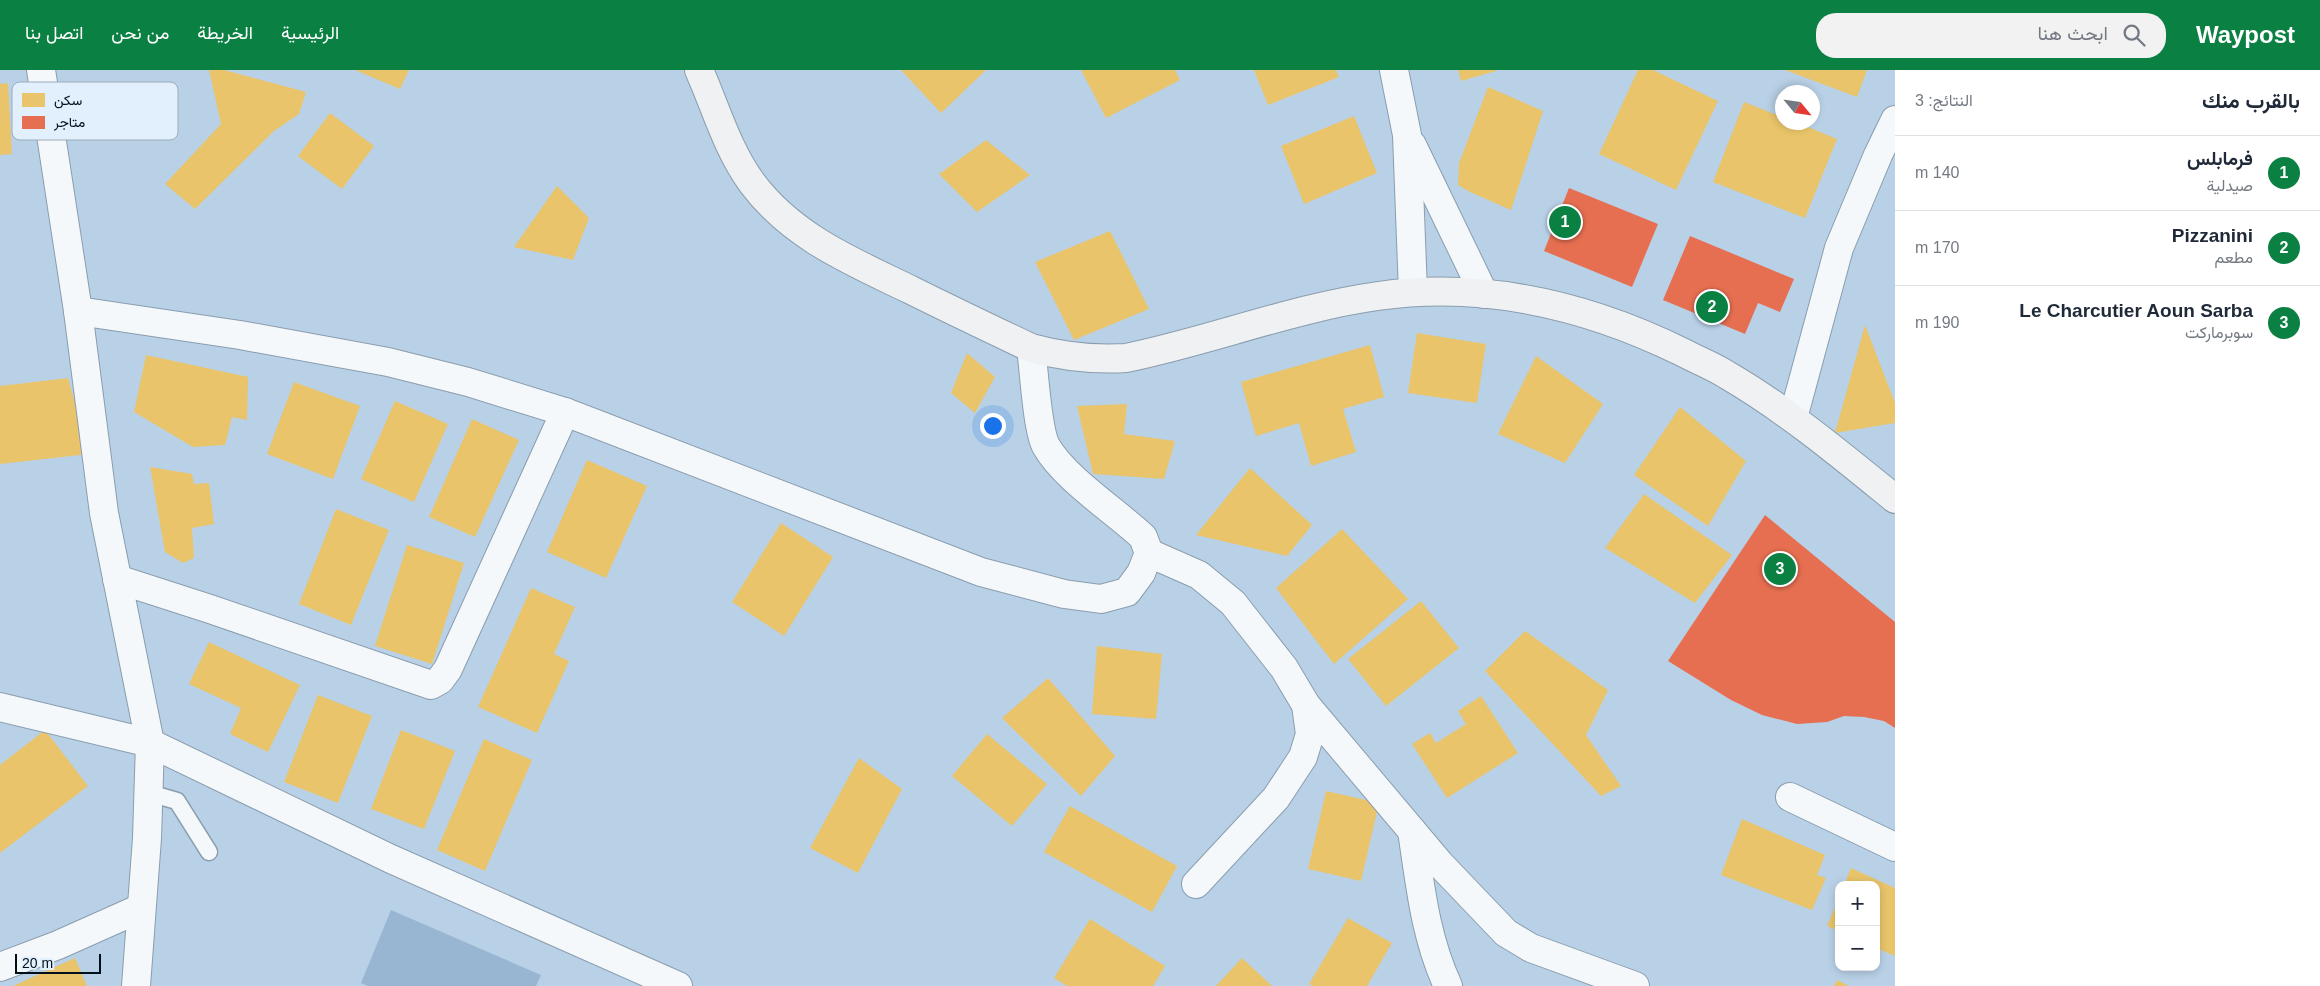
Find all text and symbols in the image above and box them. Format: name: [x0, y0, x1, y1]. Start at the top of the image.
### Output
search box: [1816, 13, 2166, 58]
icon: search: [2120, 21, 2148, 49]
text: Waypost: [2196, 21, 2295, 48]
text: اتصل بنا: [25, 23, 83, 43]
text: من نحن: [111, 23, 169, 43]
text: الخريطة: [197, 23, 253, 43]
text: الرئيسية: [281, 23, 339, 43]
text: ابحث هنا: [2037, 23, 2108, 44]
legend: [12, 82, 178, 140]
north arrow: [1775, 85, 1820, 130]
text: بالقرب منك: [2202, 89, 2300, 112]
text: سكن: [54, 92, 82, 109]
text: النتائج: 3: [1915, 92, 1973, 109]
text: متاجر: [53, 114, 85, 131]
text: فرمابلس: [2187, 148, 2253, 169]
text: 140 m: [1915, 164, 1959, 181]
text: 1: [2280, 164, 2288, 181]
text: صيدلية: [2207, 177, 2253, 194]
pin: 1: [1549, 203, 1581, 241]
text: Pizzanini: [2172, 225, 2253, 246]
text: 170 m: [1915, 239, 1959, 256]
text: 2: [2280, 239, 2288, 256]
text: مطعم: [2214, 249, 2253, 266]
pin: 2: [1696, 288, 1728, 326]
text: Le Charcutier Aoun Sarba: [2019, 300, 2253, 321]
text: 190 m: [1915, 314, 1959, 331]
text: 3: [2280, 314, 2288, 331]
text: سوبرماركت: [2185, 324, 2253, 341]
your location: [980, 413, 1006, 439]
pin: 3: [1764, 550, 1796, 588]
map controls: [1835, 881, 1880, 971]
button: +: [1835, 881, 1880, 926]
button: −: [1835, 926, 1880, 971]
scale bar: [15, 951, 101, 974]
text: 20 m: [22, 955, 53, 971]

